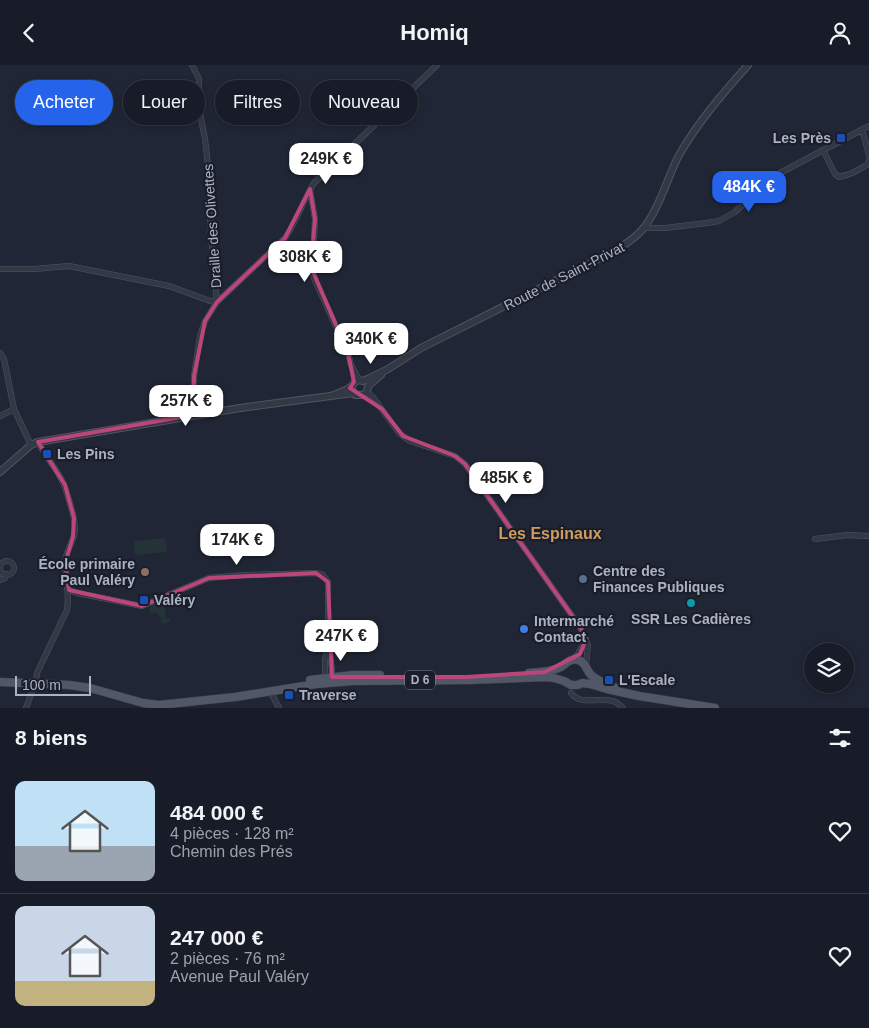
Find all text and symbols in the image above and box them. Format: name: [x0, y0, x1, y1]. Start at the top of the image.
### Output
icon: back: [15, 19, 43, 47]
icon: person: [826, 19, 854, 47]
text: Homiq: [400, 20, 469, 45]
chip: Acheter: [15, 80, 113, 125]
chip: Louer: [123, 80, 205, 125]
chip: Filtres: [215, 80, 300, 125]
chip: Nouveau: [310, 80, 418, 125]
place label: Les Près: [773, 130, 831, 146]
marker: Les Près: [835, 132, 847, 144]
pin: 249K €: [285, 143, 367, 185]
text: 249K €: [300, 150, 352, 167]
street label: Draille des Olivettes: [200, 163, 224, 289]
pin: 484K €: [708, 171, 790, 213]
text: 484K €: [723, 178, 775, 195]
street label: Route de Saint-Privat: [501, 239, 627, 313]
pin: 308K €: [264, 241, 346, 283]
text: 308K €: [279, 248, 331, 265]
pin: 340K €: [330, 323, 412, 365]
text: 340K €: [345, 330, 397, 347]
pin: 257K €: [145, 385, 227, 427]
text: 257K €: [160, 392, 212, 409]
place label: Les Pins: [57, 446, 115, 462]
marker: Les Pins: [41, 448, 53, 460]
pin: 485K €: [465, 461, 547, 504]
text: 485K €: [480, 469, 532, 486]
pin: 174K €: [196, 523, 278, 566]
district label: Les Espinaux: [498, 525, 602, 542]
text: 174K €: [211, 531, 263, 548]
place label: École primaire Paul Valéry: [39, 556, 135, 588]
place label: Centre des Finances Publiques: [593, 563, 725, 595]
marker: École primaire Paul Valéry: [139, 566, 151, 578]
marker: Centre des Finances Publiques: [577, 573, 589, 585]
place label: Valéry: [154, 592, 195, 608]
marker: Valéry: [138, 594, 150, 606]
marker: SSR Les Cadières: [685, 597, 697, 609]
place label: SSR Les Cadières: [631, 611, 751, 627]
place label: Intermarché Contact: [534, 613, 614, 645]
pin: 247K €: [300, 619, 382, 662]
marker: Intermarché Contact: [518, 623, 530, 635]
text: 247K €: [315, 627, 367, 644]
map controls: [804, 643, 854, 693]
button: layers: [804, 643, 854, 693]
road number: D 6: [405, 671, 435, 689]
place label: L'Escale: [619, 672, 675, 688]
scale bar: [15, 673, 91, 696]
marker: L'Escale: [603, 674, 615, 686]
text: 100 m: [22, 677, 61, 693]
place label: Traverse: [299, 687, 357, 703]
marker: Traverse: [283, 689, 295, 701]
icon: filters: [826, 724, 854, 752]
text: 8 biens: [15, 726, 87, 749]
icon: home: [55, 801, 115, 861]
text: 484 000 €: [170, 801, 263, 824]
icon: heart: [826, 817, 854, 845]
text: 4 pièces · 128 m²: [170, 825, 294, 842]
text: Chemin des Prés: [170, 843, 293, 860]
icon: home: [55, 926, 115, 986]
text: 247 000 €: [170, 926, 263, 949]
icon: heart: [826, 942, 854, 970]
text: 2 pièces · 76 m²: [170, 950, 285, 967]
text: Avenue Paul Valéry: [170, 968, 309, 985]

